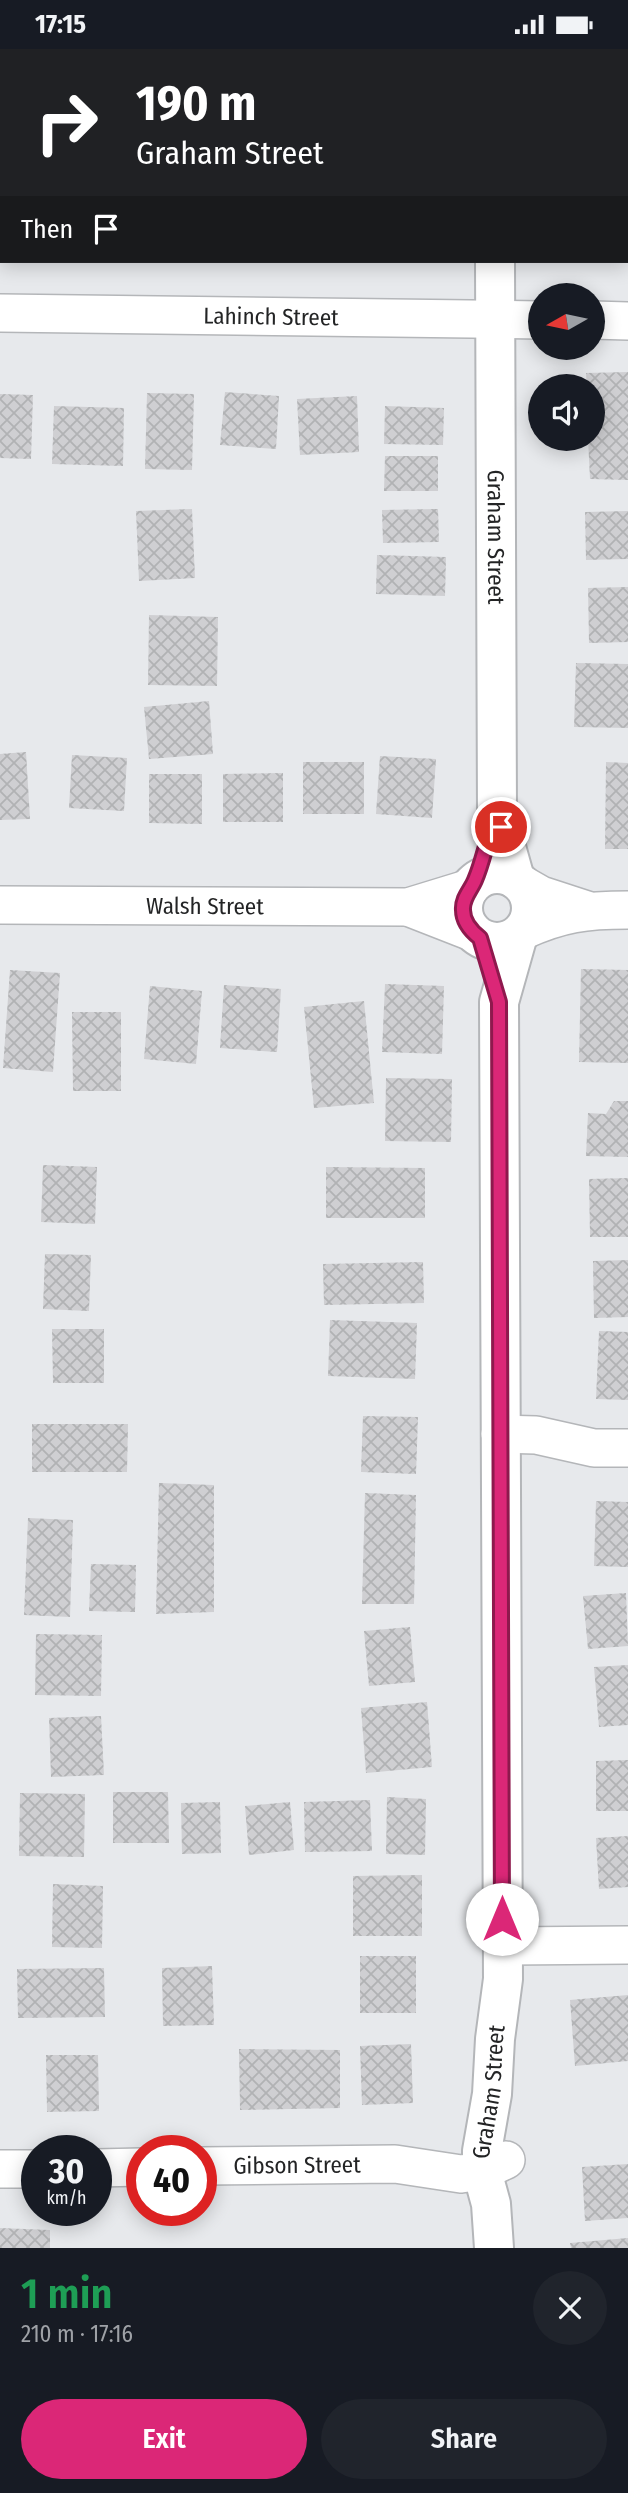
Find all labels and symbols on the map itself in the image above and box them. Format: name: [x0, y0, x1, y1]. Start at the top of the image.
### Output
north arrow: [528, 283, 606, 361]
street label: Lahinch Street: [203, 302, 339, 331]
street label: Graham Street: [482, 469, 510, 605]
pin: [471, 797, 531, 857]
street label: Walsh Street: [146, 892, 264, 920]
position arrow: [465, 1882, 539, 1956]
street label: Graham Street: [468, 2023, 511, 2159]
speed limit sign: 40: [126, 2135, 217, 2226]
street label: Gibson Street: [233, 2150, 361, 2180]

